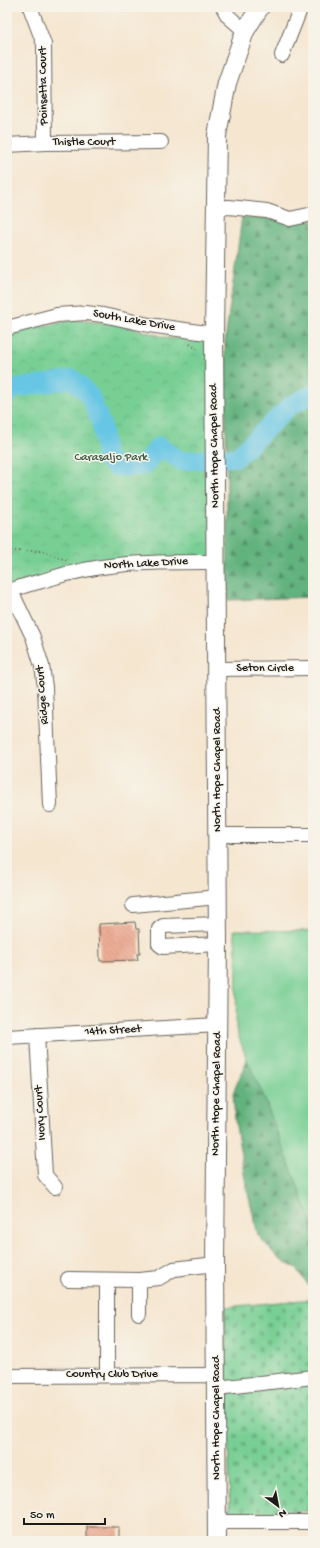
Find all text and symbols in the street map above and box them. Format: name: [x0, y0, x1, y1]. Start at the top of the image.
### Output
street label: Poinsetta Court: [36, 45, 52, 126]
street label: Thistle Court: [52, 136, 116, 150]
street label: South Lake Drive: [92, 307, 177, 335]
street label: North Hope Chapel Road: [207, 383, 223, 508]
park label: Carasaljo Park: [74, 451, 149, 465]
street label: North Lake Drive: [104, 555, 189, 573]
street label: Seton Circle: [236, 662, 295, 676]
street label: Ridge Court: [33, 664, 53, 725]
street label: North Hope Chapel Road: [211, 707, 225, 832]
street label: 14th Street: [83, 1022, 143, 1040]
street label: North Hope Chapel Road: [209, 1031, 225, 1156]
street label: Ivory Court: [32, 1084, 50, 1141]
street label: North Hope Chapel Road: [210, 1355, 224, 1480]
street label: Country Club Drive: [66, 1368, 159, 1382]
north arrow: [258, 1486, 298, 1526]
scale bar: [24, 1500, 105, 1526]
text: N: [276, 1506, 288, 1520]
text: 50 m: [30, 1509, 55, 1523]

